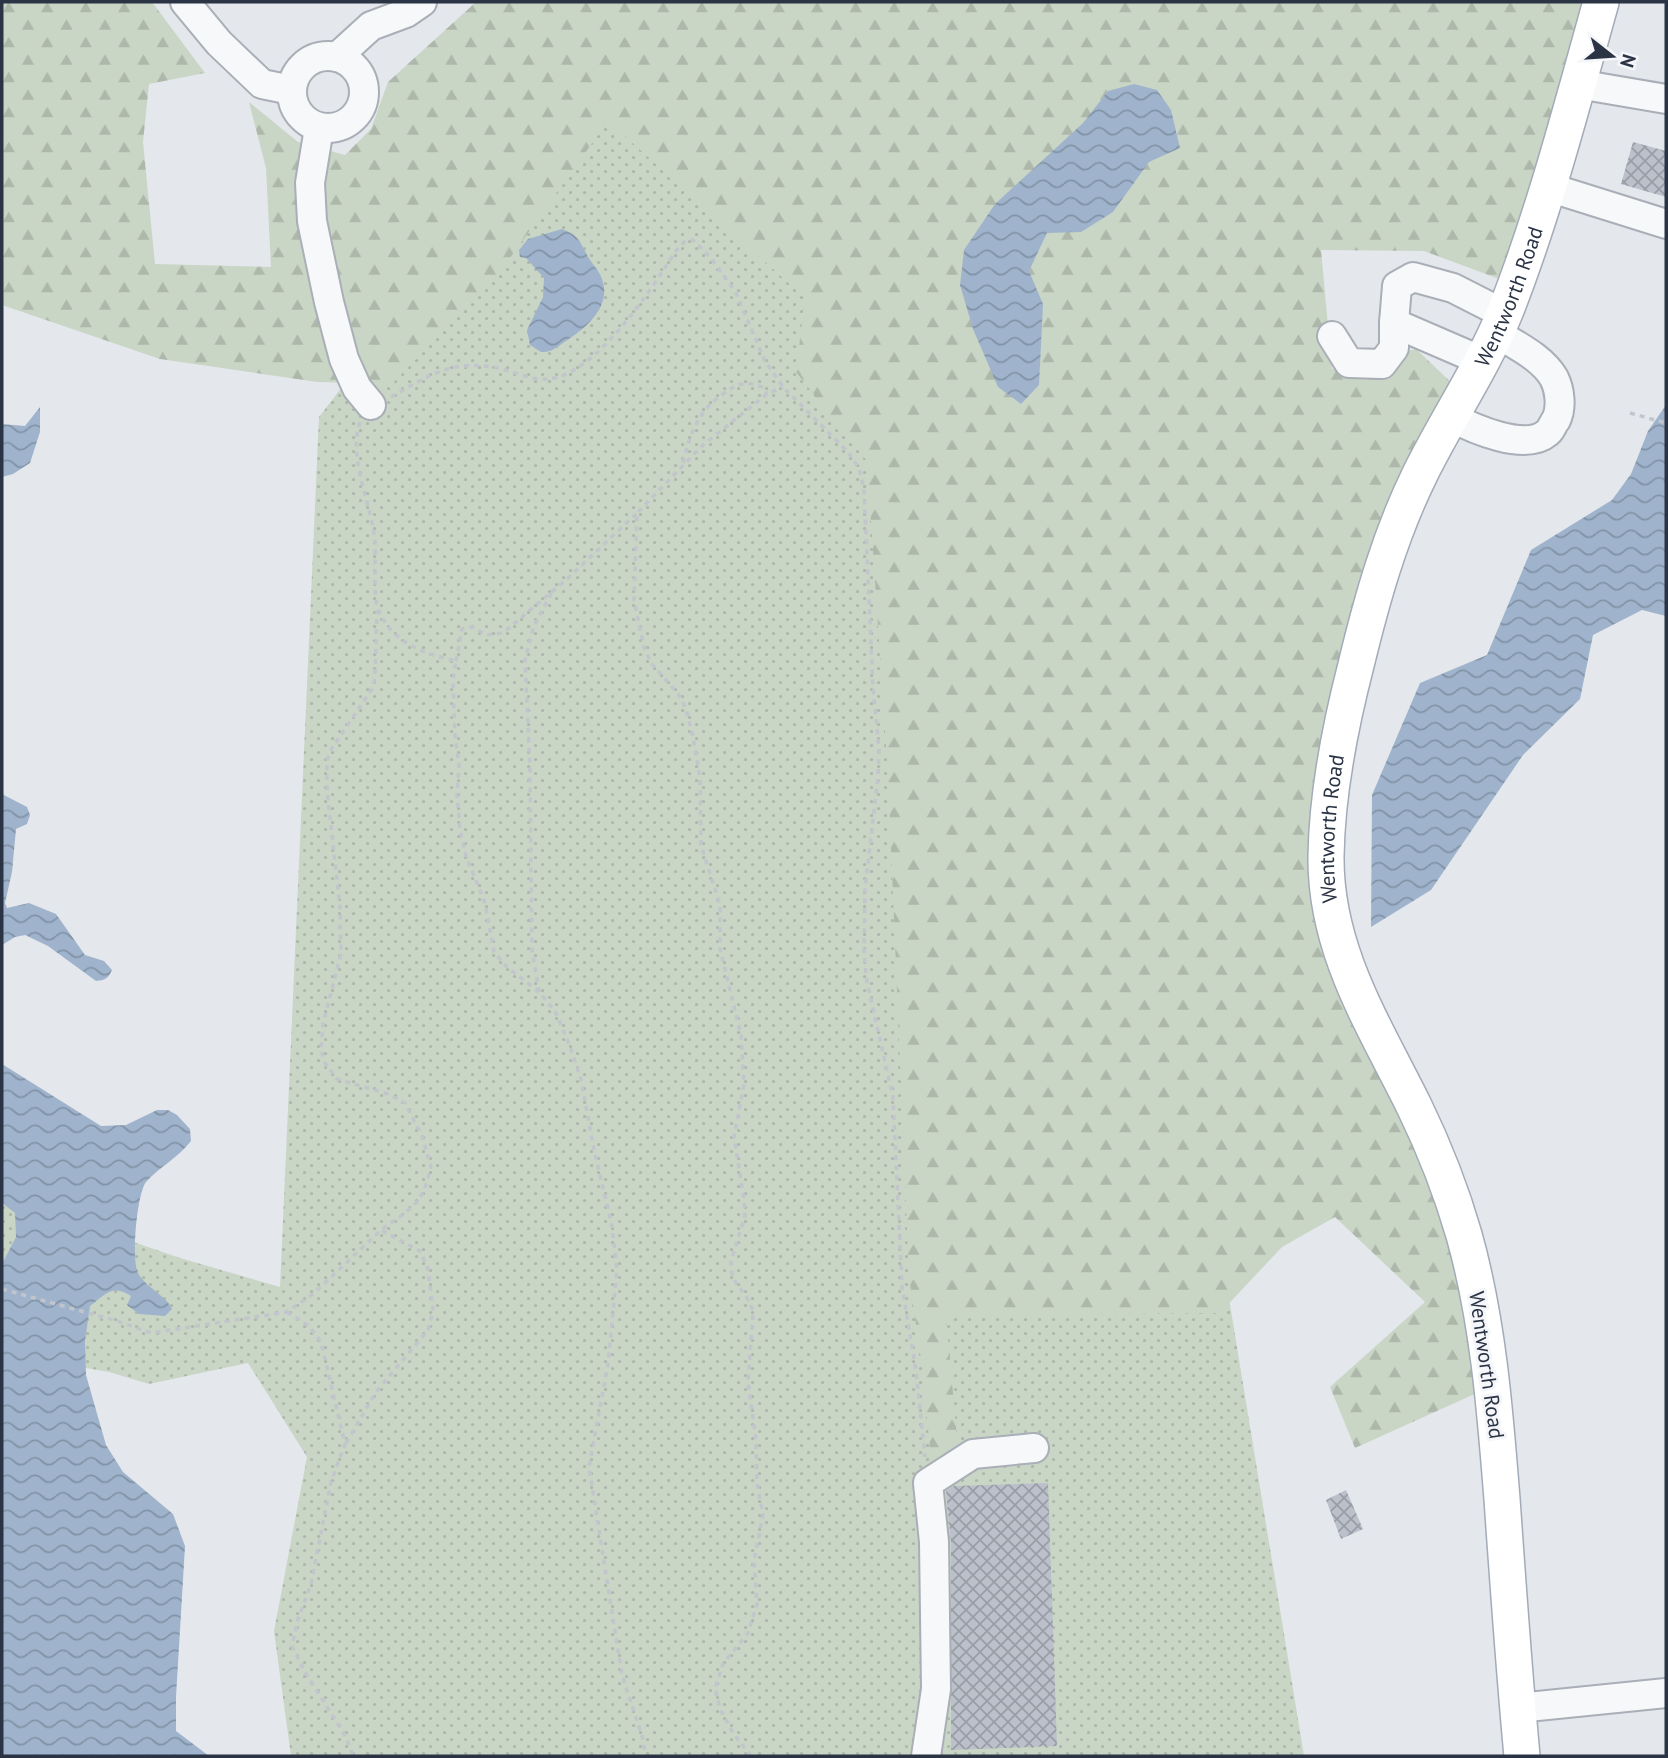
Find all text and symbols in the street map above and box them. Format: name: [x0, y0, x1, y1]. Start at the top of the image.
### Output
north arrow: [1577, 21, 1647, 91]
text: N: [1615, 51, 1642, 70]
street label: Wentworth Road: [1468, 223, 1548, 371]
street label: Wentworth Road: [1312, 752, 1350, 904]
street label: Wentworth Road: [1463, 1290, 1511, 1440]

